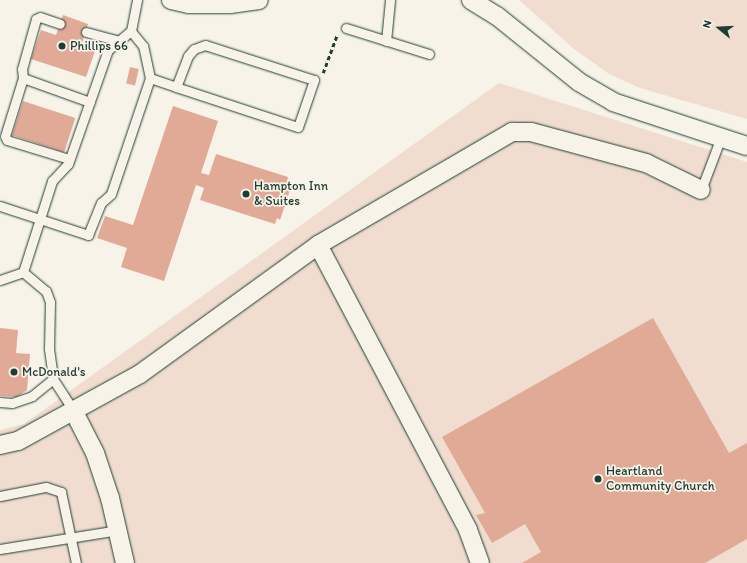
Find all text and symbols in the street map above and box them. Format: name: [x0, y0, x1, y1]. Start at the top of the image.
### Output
north arrow: [699, 8, 739, 48]
text: N: [700, 19, 714, 30]
place label: Phillips 66: [70, 38, 128, 54]
marker: Phillips 66: [57, 41, 67, 51]
place label: Hampton Inn & Suites: [254, 179, 328, 210]
marker: Hampton Inn & Suites: [241, 189, 251, 199]
place label: McDonald's: [22, 364, 86, 380]
marker: McDonald's: [9, 367, 19, 377]
place label: Heartland Community Church: [606, 464, 715, 495]
marker: Heartland Community Church: [593, 474, 603, 484]

